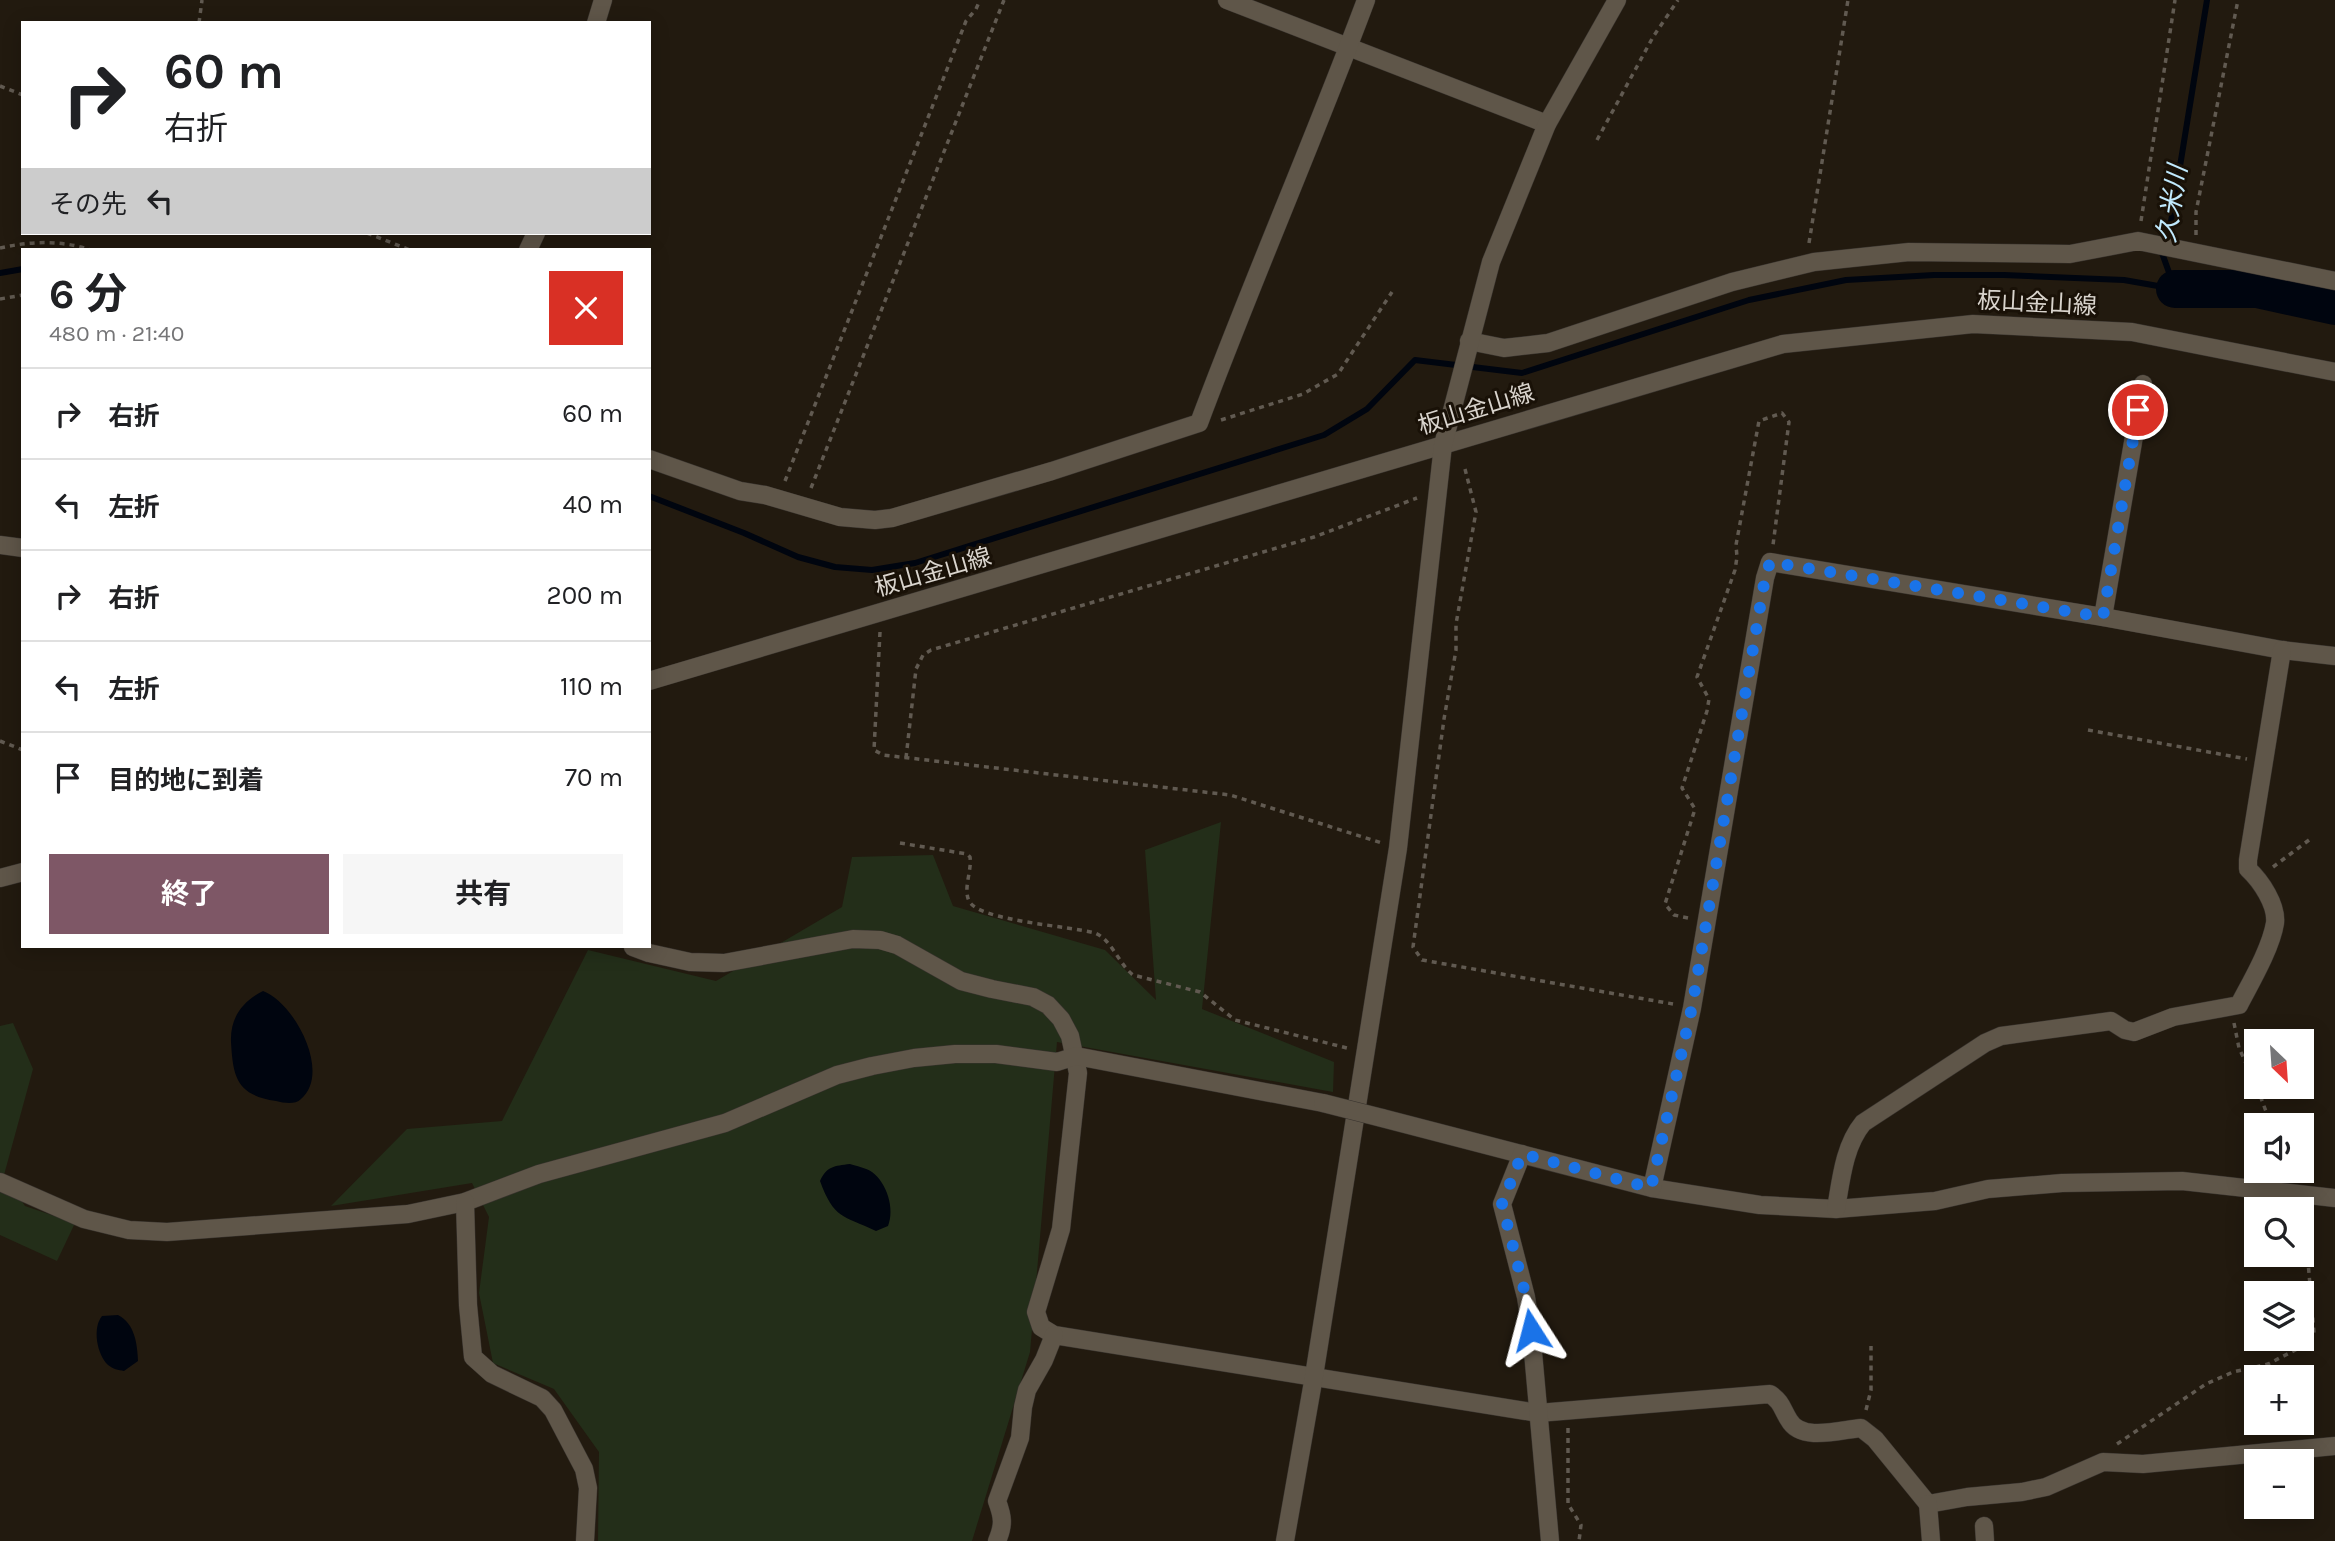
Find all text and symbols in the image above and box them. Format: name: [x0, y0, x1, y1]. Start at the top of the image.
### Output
text: 60 m: [164, 43, 284, 100]
icon: right: [49, 49, 140, 140]
text: 右折: [164, 110, 228, 147]
water label: 久米川: [2151, 160, 2194, 245]
icon: left: [141, 182, 179, 220]
text: その先: [49, 189, 127, 220]
text: 6 分: [49, 269, 127, 319]
button: close: [549, 271, 623, 345]
street label: 板山金山線: [1976, 286, 2098, 320]
text: 480 m · 21:40: [49, 320, 184, 347]
street label: 板山金山線: [1415, 378, 1537, 440]
pin: [2108, 380, 2168, 440]
icon: arrive: [2119, 391, 2157, 429]
icon: right: [49, 395, 87, 433]
text: 60 m: [562, 398, 623, 429]
text: 右折: [108, 401, 160, 432]
icon: left: [49, 486, 87, 524]
text: 40 m: [563, 489, 623, 520]
text: 左折: [108, 492, 160, 523]
street label: 板山金山線: [871, 542, 995, 602]
icon: right: [49, 577, 87, 615]
text: 200 m: [547, 580, 623, 611]
text: 右折: [108, 583, 160, 614]
icon: left: [49, 668, 87, 706]
text: 110 m: [560, 671, 623, 702]
text: 左折: [108, 674, 160, 705]
icon: arrive: [49, 759, 87, 797]
text: 70 m: [565, 762, 623, 793]
text: 目的地に到着: [108, 765, 264, 796]
button: 終了: [49, 854, 329, 934]
button: 共有: [343, 854, 623, 934]
north arrow: [2244, 1029, 2314, 1099]
map controls: [2244, 1029, 2314, 1519]
button: sound: [2244, 1113, 2314, 1183]
button: search: [2244, 1197, 2314, 1267]
button: layers: [2244, 1281, 2314, 1351]
position arrow: [1494, 1293, 1568, 1367]
button: +: [2244, 1365, 2314, 1435]
button: −: [2244, 1449, 2314, 1519]

